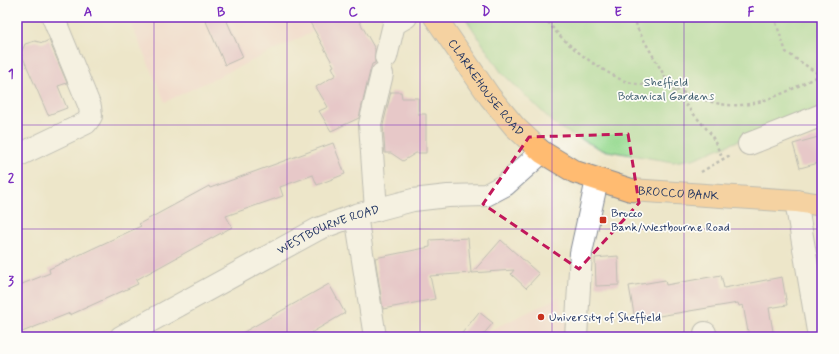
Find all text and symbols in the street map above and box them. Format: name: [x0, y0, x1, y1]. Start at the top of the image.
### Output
text: A: [84, 4, 92, 21]
text: B: [217, 4, 226, 21]
text: C: [348, 4, 358, 21]
text: D: [482, 4, 491, 21]
text: E: [614, 4, 622, 21]
text: F: [748, 4, 755, 21]
street label: CLARKEHOUSE ROAD: [444, 36, 527, 140]
text: 1: [8, 66, 14, 83]
park label: Sheffield Botanical Gardens: [618, 75, 715, 105]
text: 2: [8, 170, 15, 187]
street label: BROCCO BANK: [637, 183, 720, 205]
street label: WESTBOURNE ROAD: [275, 202, 382, 259]
place label: Brocco Bank/Westbourne Road: [611, 206, 730, 236]
marker: Brocco Bank/Westbourne Road: [598, 215, 608, 225]
text: 3: [8, 273, 14, 290]
place label: University of Sheffield: [549, 310, 661, 326]
marker: University of Sheffield: [536, 312, 546, 322]

